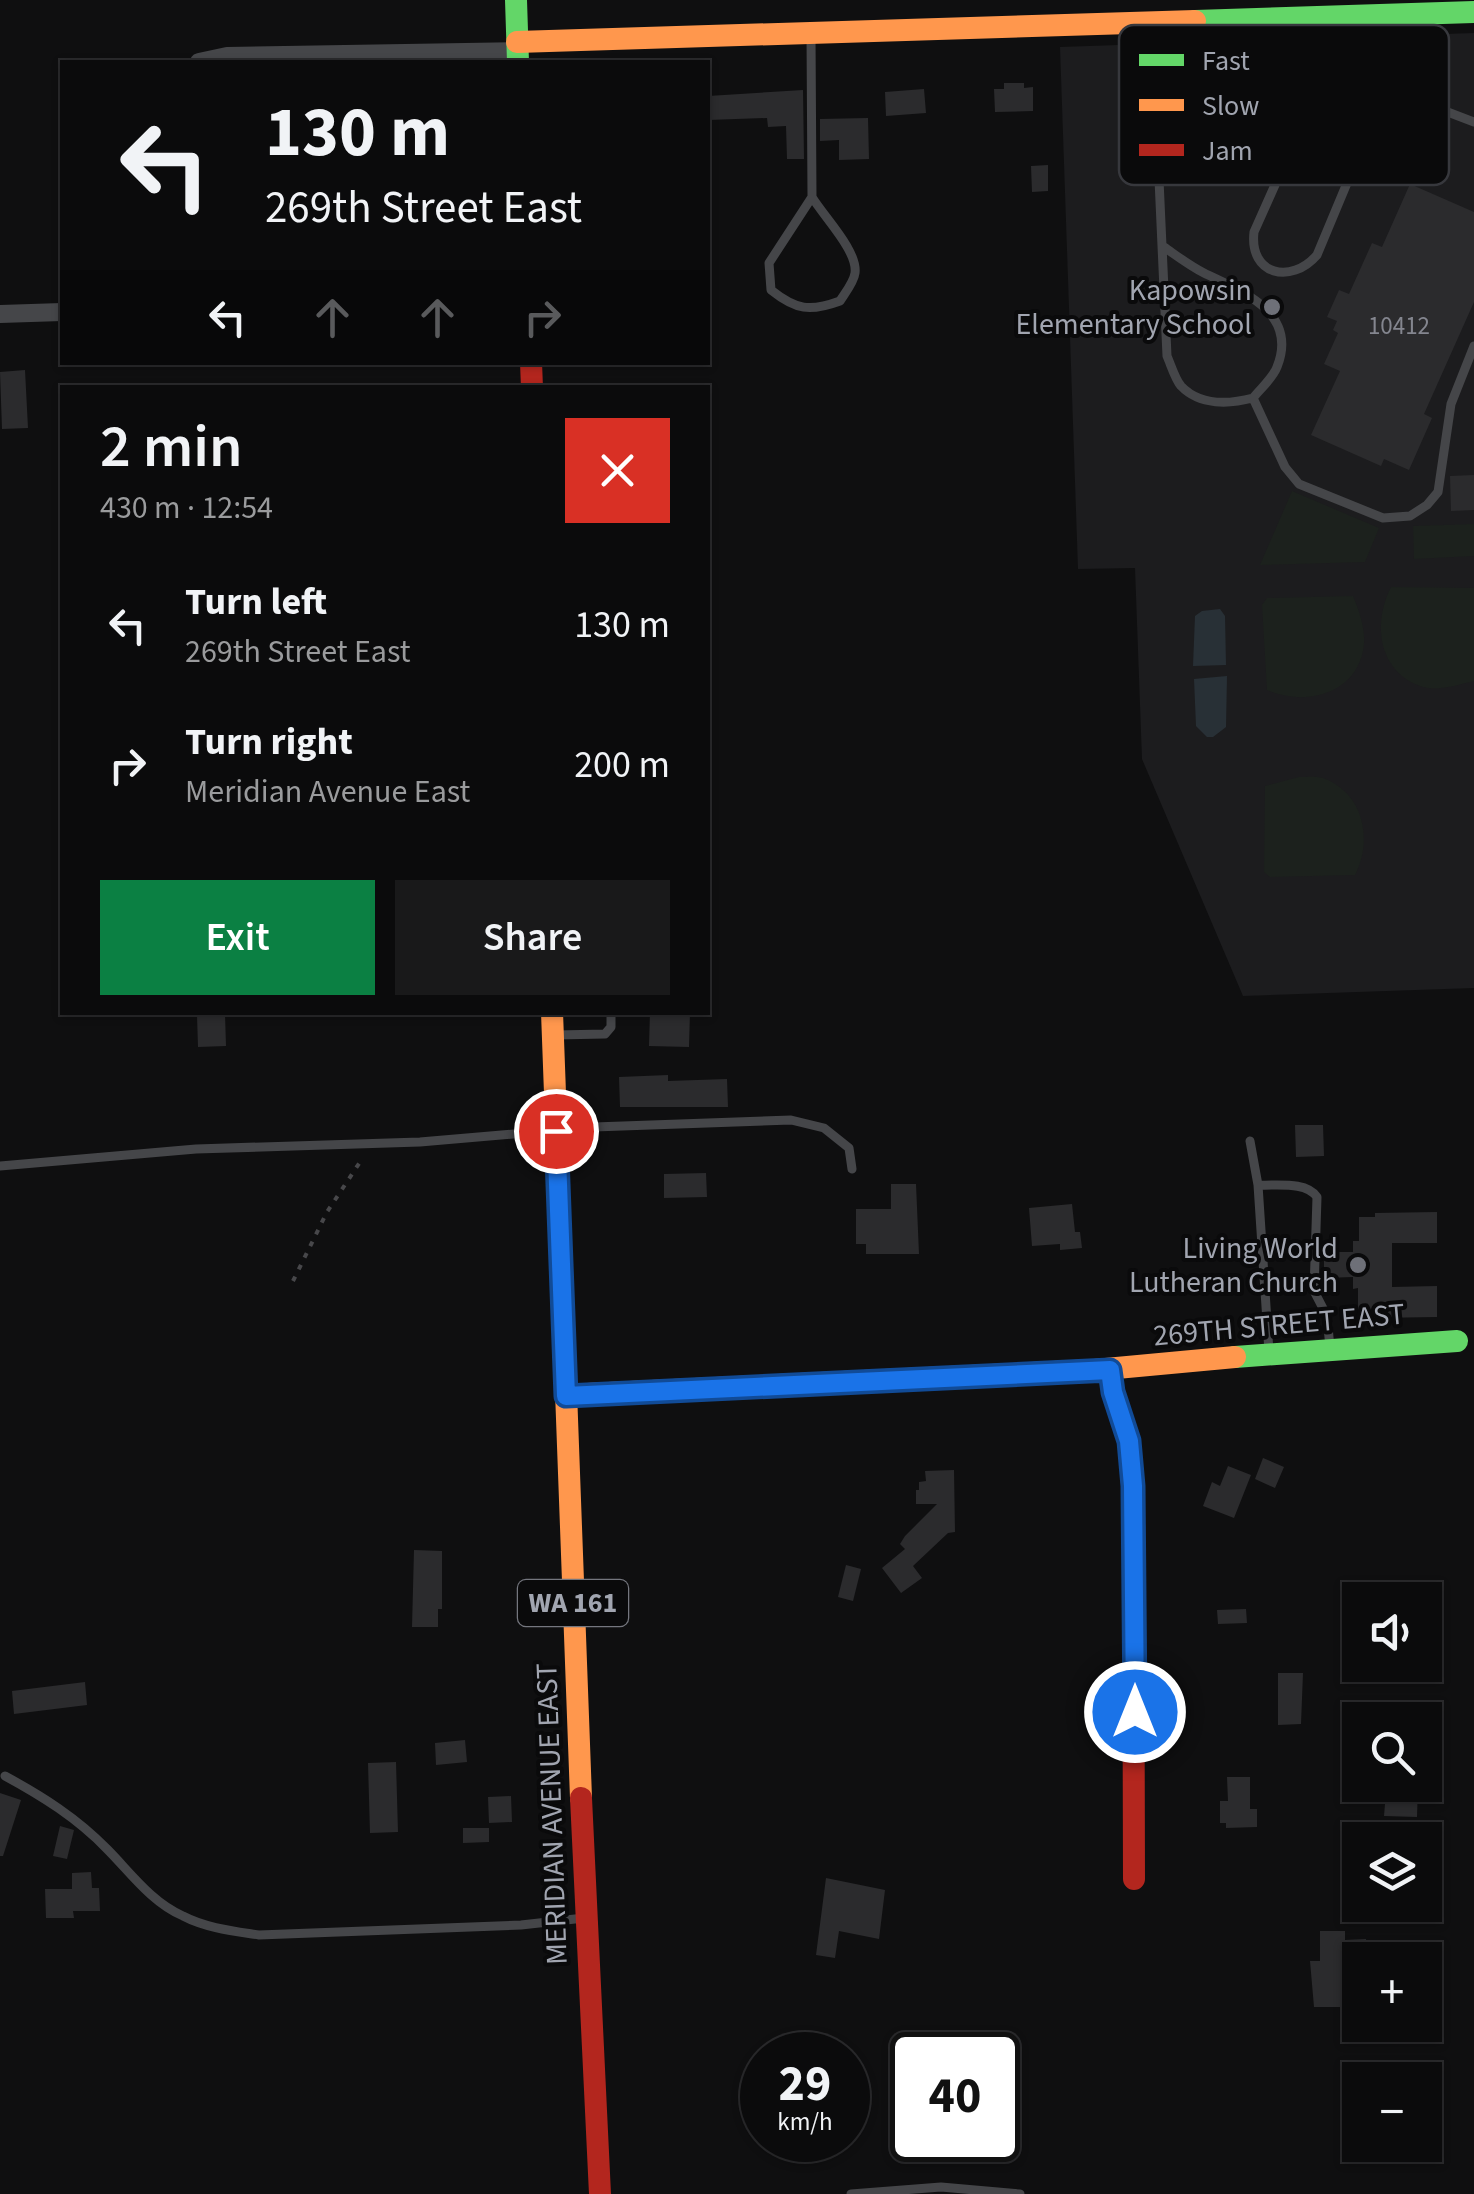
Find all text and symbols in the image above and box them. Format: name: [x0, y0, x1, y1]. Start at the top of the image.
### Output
legend: [1119, 25, 1449, 185]
text: Fast: [1202, 41, 1250, 81]
text: 130 m: [265, 83, 450, 183]
text: Slow: [1202, 86, 1259, 126]
icon: left: [100, 100, 230, 230]
text: Jam: [1202, 131, 1253, 171]
text: 269th Street East: [265, 176, 582, 240]
place label: Kapowsin Elementary School: [1016, 269, 1252, 346]
icon: left: [200, 290, 255, 345]
icon: ahead: [305, 290, 360, 345]
icon: ahead: [410, 290, 465, 345]
icon: right: [515, 290, 570, 345]
marker: Kapowsin Elementary School: [1261, 296, 1283, 318]
house number: 10412: [1368, 308, 1430, 344]
text: 2 min: [100, 405, 243, 490]
button: close: [565, 418, 670, 523]
text: 430 m · 12:54: [100, 485, 273, 531]
text: Turn left: [185, 575, 327, 629]
icon: left: [100, 598, 155, 653]
text: 130 m: [574, 598, 670, 652]
text: 269th Street East: [185, 629, 410, 675]
text: Turn right: [185, 715, 353, 769]
icon: right: [100, 738, 155, 793]
text: 200 m: [574, 738, 670, 792]
text: Meridian Avenue East: [185, 769, 470, 815]
button: Exit: [100, 880, 375, 995]
button: Share: [395, 880, 670, 995]
pin: [514, 1089, 599, 1174]
icon: arrive: [529, 1104, 584, 1159]
place label: Living World Lutheran Church: [1129, 1227, 1338, 1304]
marker: Living World Lutheran Church: [1347, 1254, 1369, 1276]
street label: 269TH STREET EAST: [1151, 1293, 1407, 1357]
road number: WA 161: [518, 1580, 628, 1626]
map controls: [1342, 1582, 1442, 2162]
button: sound: [1342, 1582, 1442, 1682]
position arrow: [1083, 1660, 1187, 1764]
street label: MERIDIAN AVENUE EAST: [525, 1662, 579, 1966]
button: search: [1342, 1702, 1442, 1802]
button: layers: [1342, 1822, 1442, 1922]
button: +: [1342, 1942, 1442, 2042]
speed limit sign: 40: [890, 2032, 1020, 2162]
text: 29: [779, 2049, 831, 2120]
button: −: [1342, 2062, 1442, 2162]
text: km/h: [777, 2104, 833, 2140]

